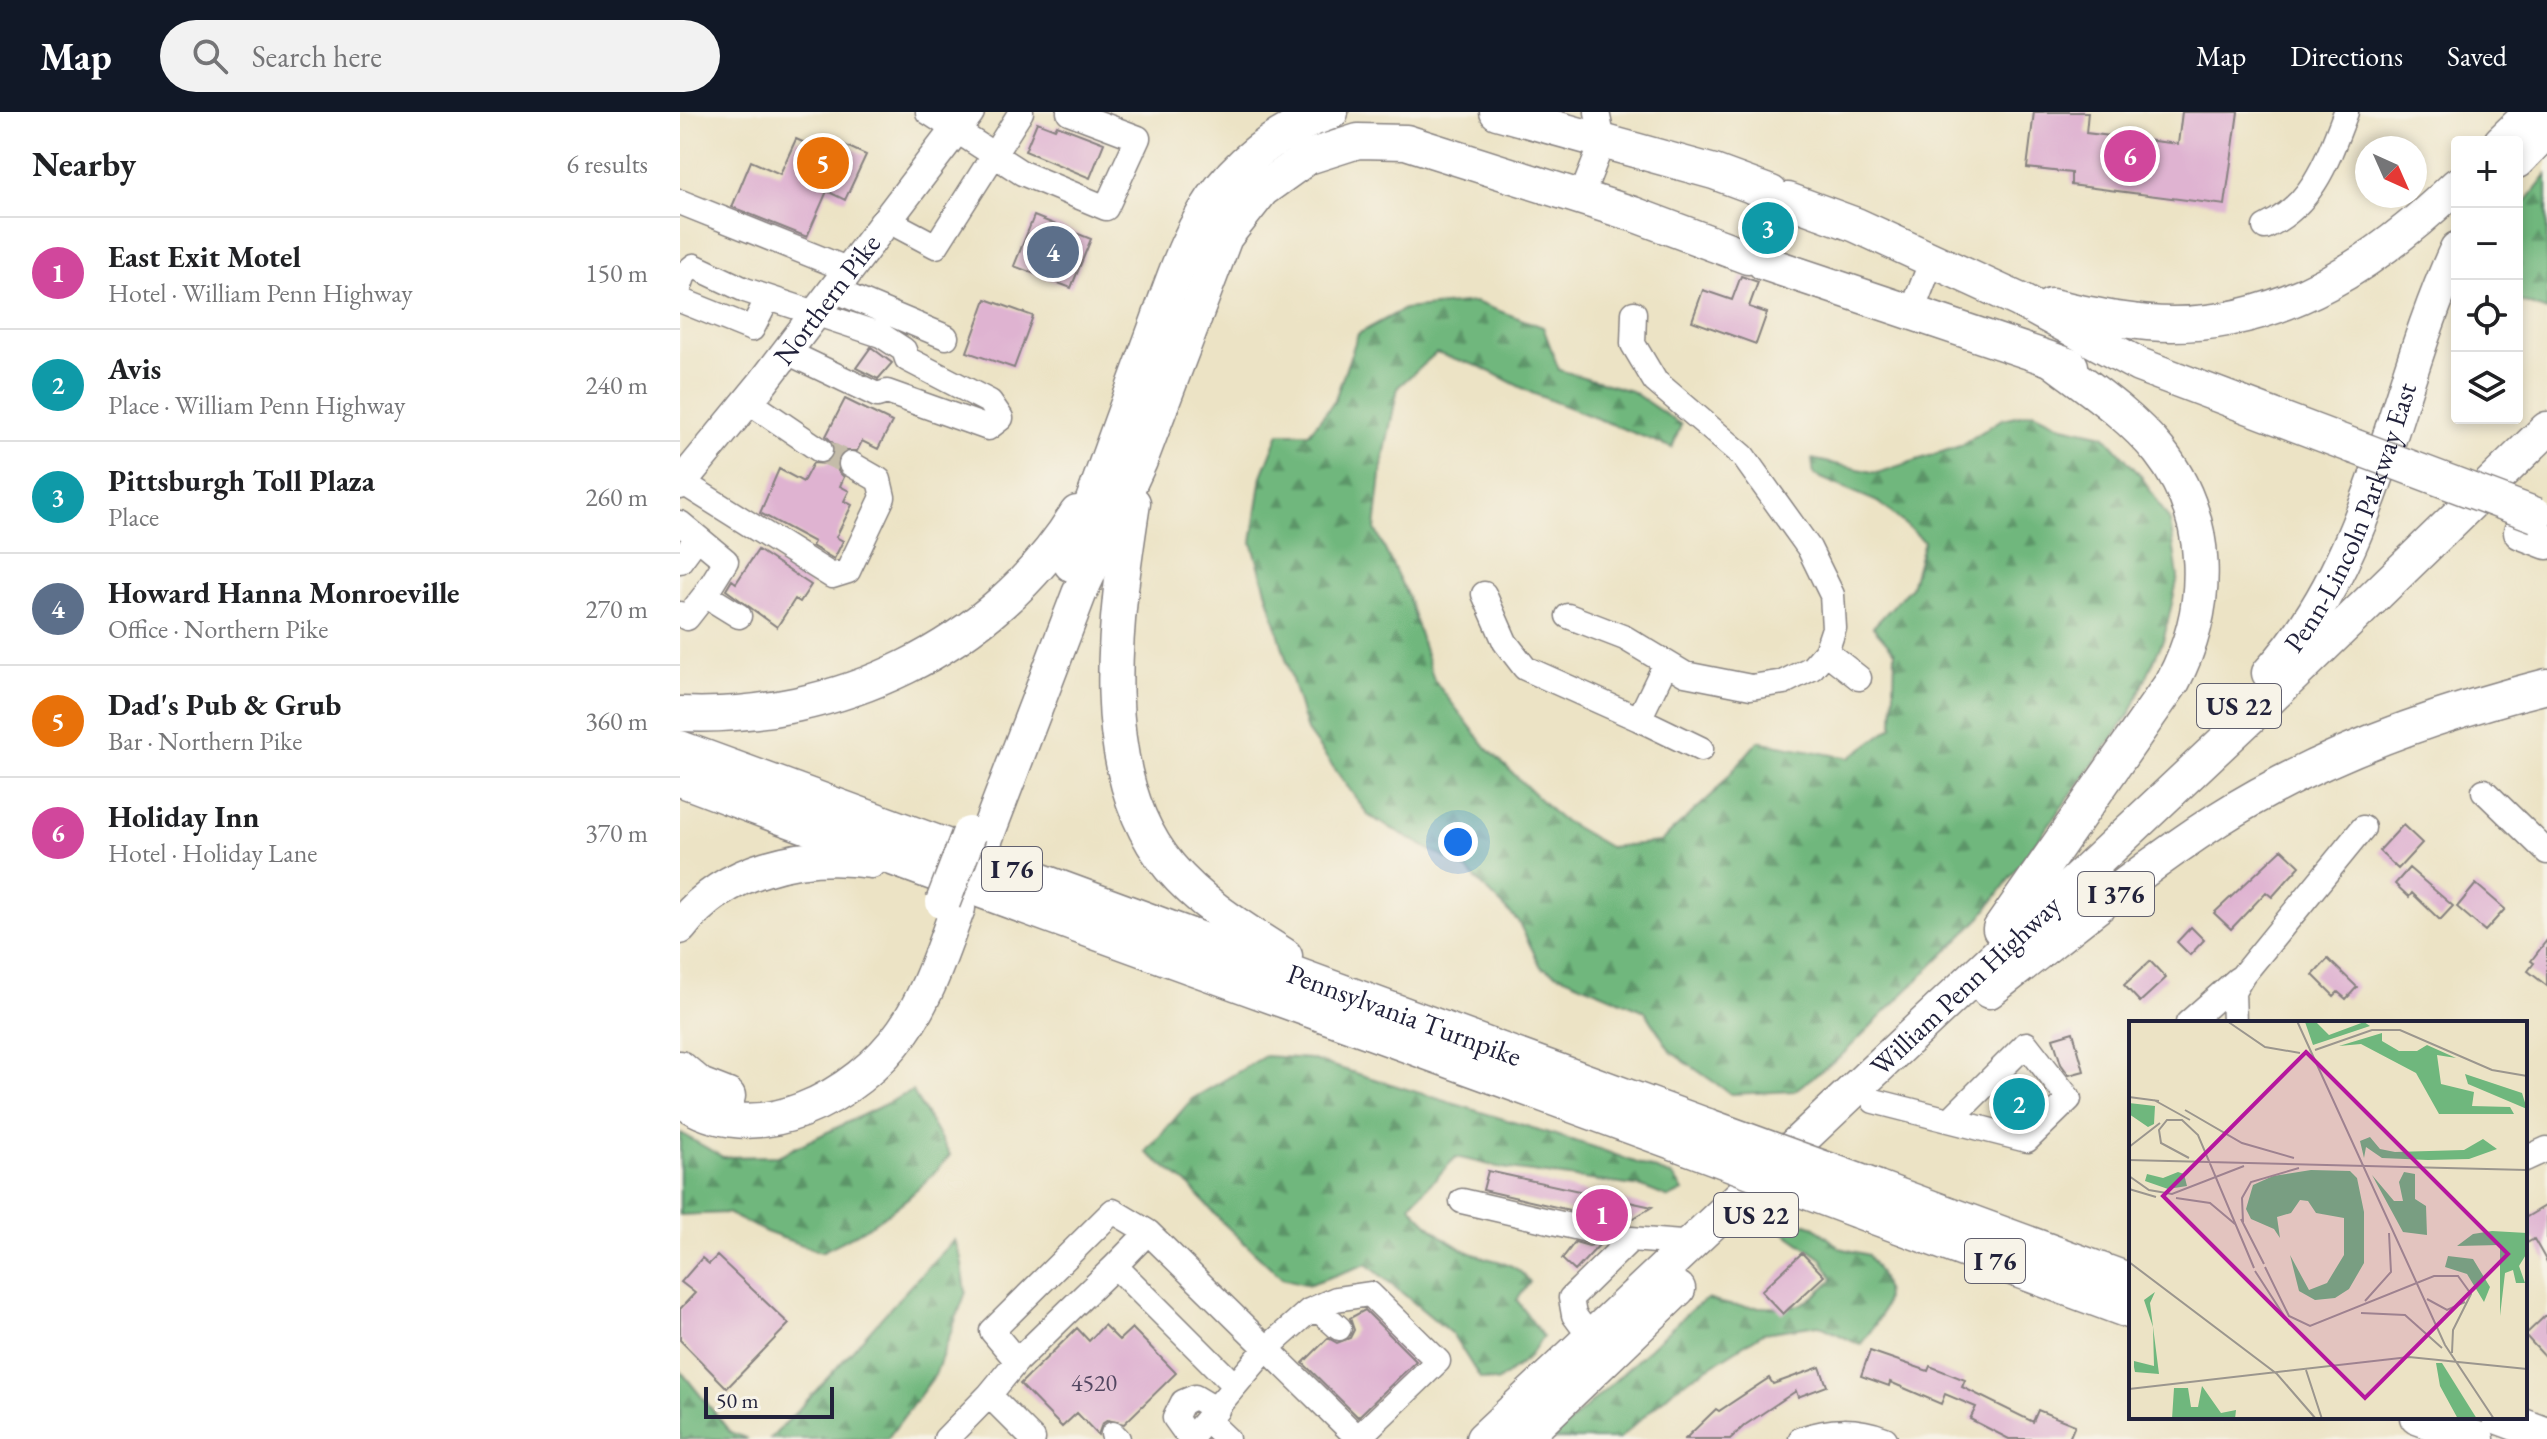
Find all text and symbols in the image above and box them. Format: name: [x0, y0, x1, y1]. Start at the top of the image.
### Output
search box: [160, 20, 720, 92]
text: Map: [40, 32, 112, 81]
icon: search: [188, 34, 232, 78]
text: Search here: [252, 37, 382, 76]
text: Map: [2196, 38, 2246, 74]
text: Directions: [2290, 38, 2403, 74]
text: Saved: [2447, 38, 2507, 74]
pin: 6: [2104, 126, 2156, 186]
pin: 5: [797, 133, 849, 193]
north arrow: [2355, 136, 2427, 208]
map controls: [2451, 136, 2523, 424]
button: +: [2451, 136, 2523, 208]
text: Nearby: [32, 142, 136, 186]
text: 6 results: [567, 147, 648, 181]
pin: 3: [1742, 198, 1794, 258]
button: −: [2451, 208, 2523, 280]
pin: 4: [1027, 222, 1079, 282]
street label: Northern Pike: [765, 226, 888, 372]
text: East Exit Motel: [108, 237, 301, 276]
text: 1: [51, 256, 65, 290]
text: 150 m: [585, 256, 648, 290]
text: Hotel · William Penn Highway: [108, 276, 413, 310]
button: locate: [2451, 280, 2523, 352]
text: Avis: [108, 349, 161, 388]
button: layers: [2451, 352, 2523, 424]
text: 2: [51, 368, 65, 402]
text: 240 m: [585, 368, 648, 402]
street label: Penn-Lincoln Parkway East: [2276, 378, 2424, 659]
text: Place · William Penn Highway: [108, 388, 405, 422]
text: Pittsburgh Toll Plaza: [108, 461, 375, 500]
text: 3: [51, 480, 65, 514]
text: 260 m: [585, 480, 648, 514]
text: Place: [108, 500, 159, 534]
text: Howard Hanna Monroeville: [108, 573, 460, 612]
text: 4: [51, 592, 65, 626]
text: 270 m: [585, 592, 648, 626]
text: Office · Northern Pike: [108, 612, 328, 646]
road number: US 22: [2197, 684, 2281, 728]
text: Dad's Pub & Grub: [108, 685, 341, 724]
text: 5: [51, 704, 65, 738]
text: 360 m: [585, 704, 648, 738]
text: Bar · Northern Pike: [108, 724, 302, 758]
text: Holiday Inn: [108, 797, 259, 836]
text: 6: [51, 816, 65, 850]
text: 370 m: [585, 816, 648, 850]
your location: [1438, 822, 1478, 862]
text: Hotel · Holiday Lane: [108, 836, 318, 870]
road number: I 76: [982, 847, 1042, 891]
road number: I 376: [2078, 872, 2154, 916]
street label: William Penn Highway: [1862, 886, 2068, 1084]
street label: Pennsylvania Turnpike: [1282, 955, 1527, 1074]
inset map: [2129, 1021, 2527, 1419]
pin: 2: [1993, 1074, 2045, 1134]
pin: 1: [1576, 1185, 1628, 1245]
road number: US 22: [1714, 1193, 1798, 1237]
road number: I 76: [1965, 1239, 2025, 1283]
house number: 4520: [1071, 1367, 1117, 1398]
scale bar: [704, 1383, 834, 1419]
text: 50 m: [716, 1386, 759, 1415]

